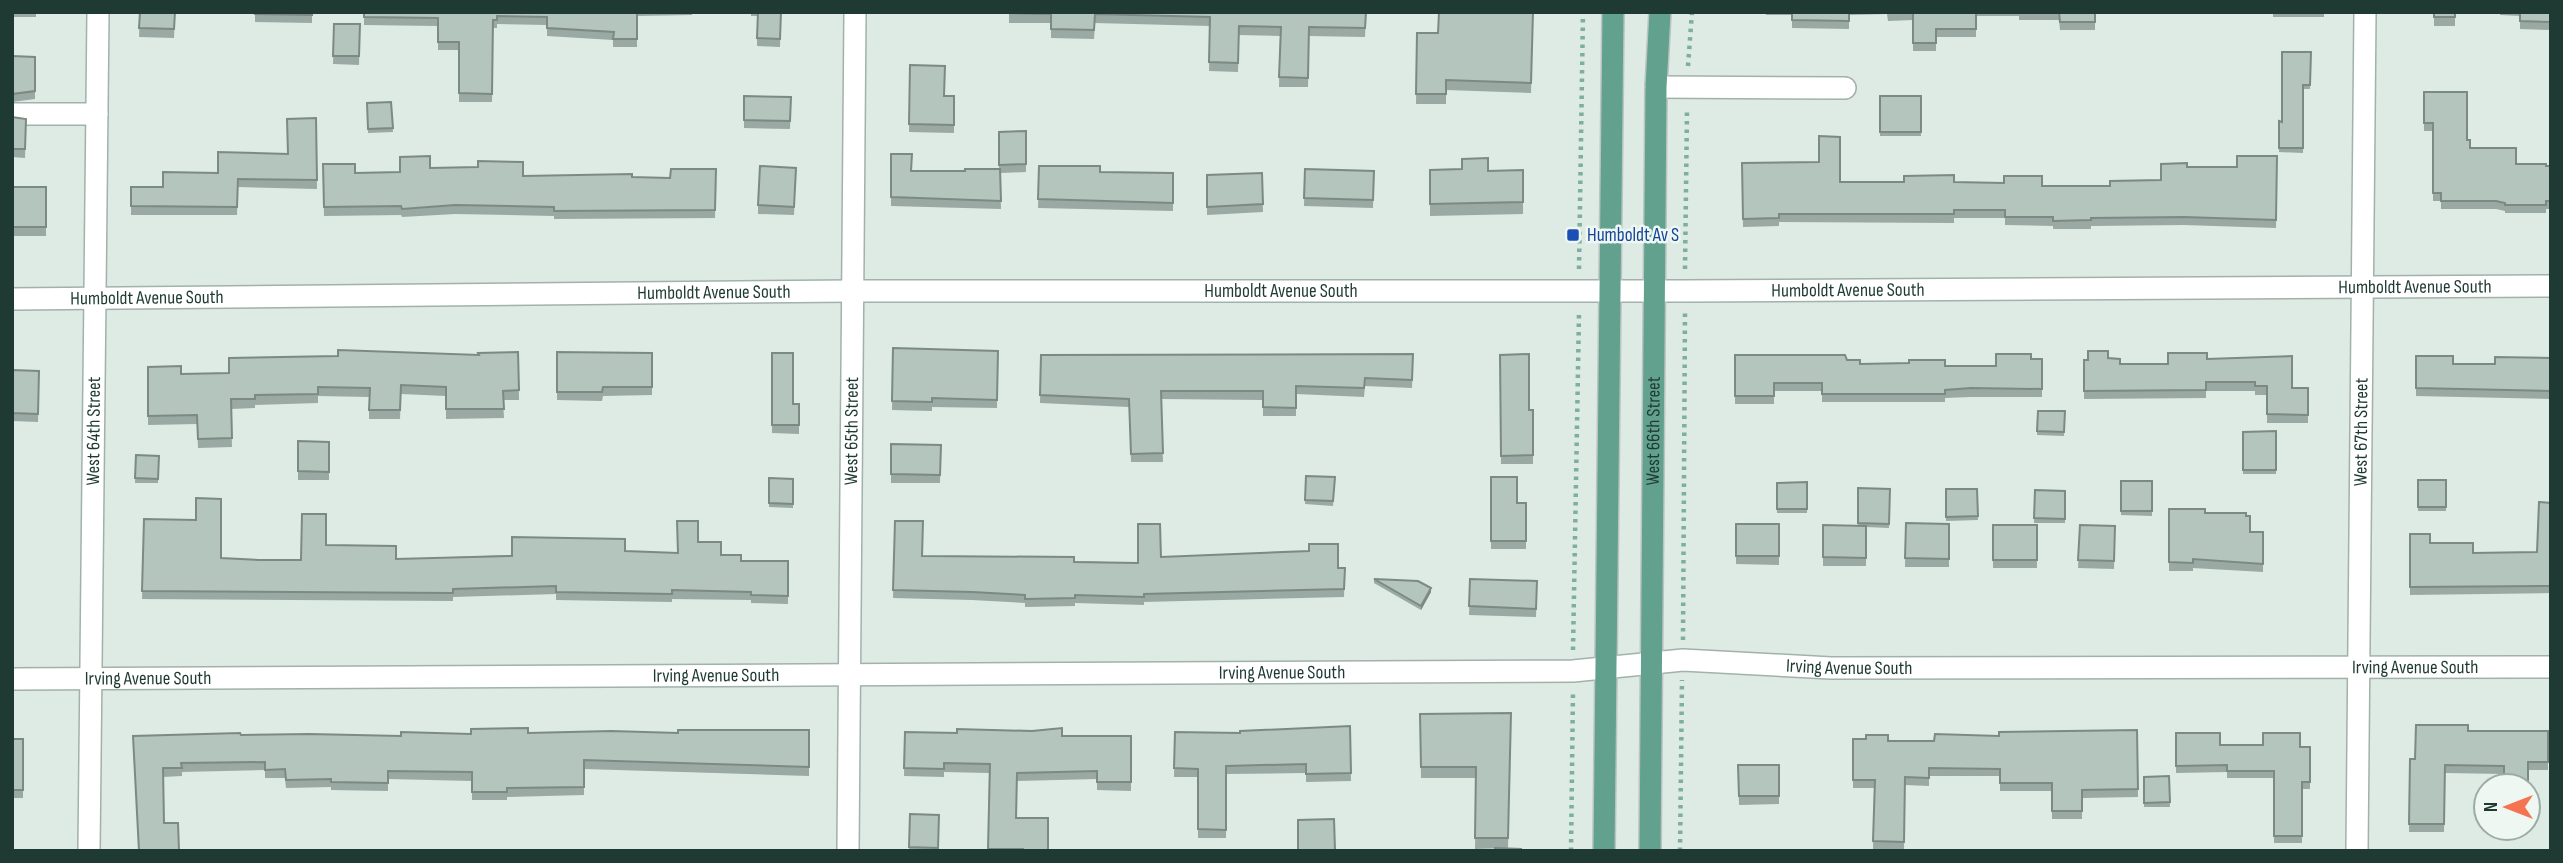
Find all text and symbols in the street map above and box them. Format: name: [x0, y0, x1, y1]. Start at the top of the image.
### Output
place label: Humboldt Av S: [1587, 224, 1679, 247]
marker: Humboldt Av S: [1565, 227, 1581, 243]
street label: Humboldt Avenue South: [2338, 275, 2492, 299]
street label: Humboldt Avenue South: [1771, 278, 1925, 302]
street label: Humboldt Avenue South: [637, 280, 791, 305]
street label: Humboldt Avenue South: [1204, 280, 1358, 303]
street label: Humboldt Avenue South: [70, 285, 224, 310]
street label: West 64th Street: [81, 376, 106, 486]
street label: West 66th Street: [1641, 376, 1665, 486]
street label: West 65th Street: [840, 377, 863, 485]
street label: West 67th Street: [2349, 377, 2373, 486]
street label: Irving Avenue South: [1785, 654, 1913, 680]
street label: Irving Avenue South: [2352, 656, 2479, 679]
street label: Irving Avenue South: [1219, 661, 1345, 684]
street label: Irving Avenue South: [653, 664, 779, 687]
street label: Irving Avenue South: [85, 666, 211, 690]
north arrow: [2472, 772, 2542, 842]
text: N: [2480, 802, 2503, 812]

